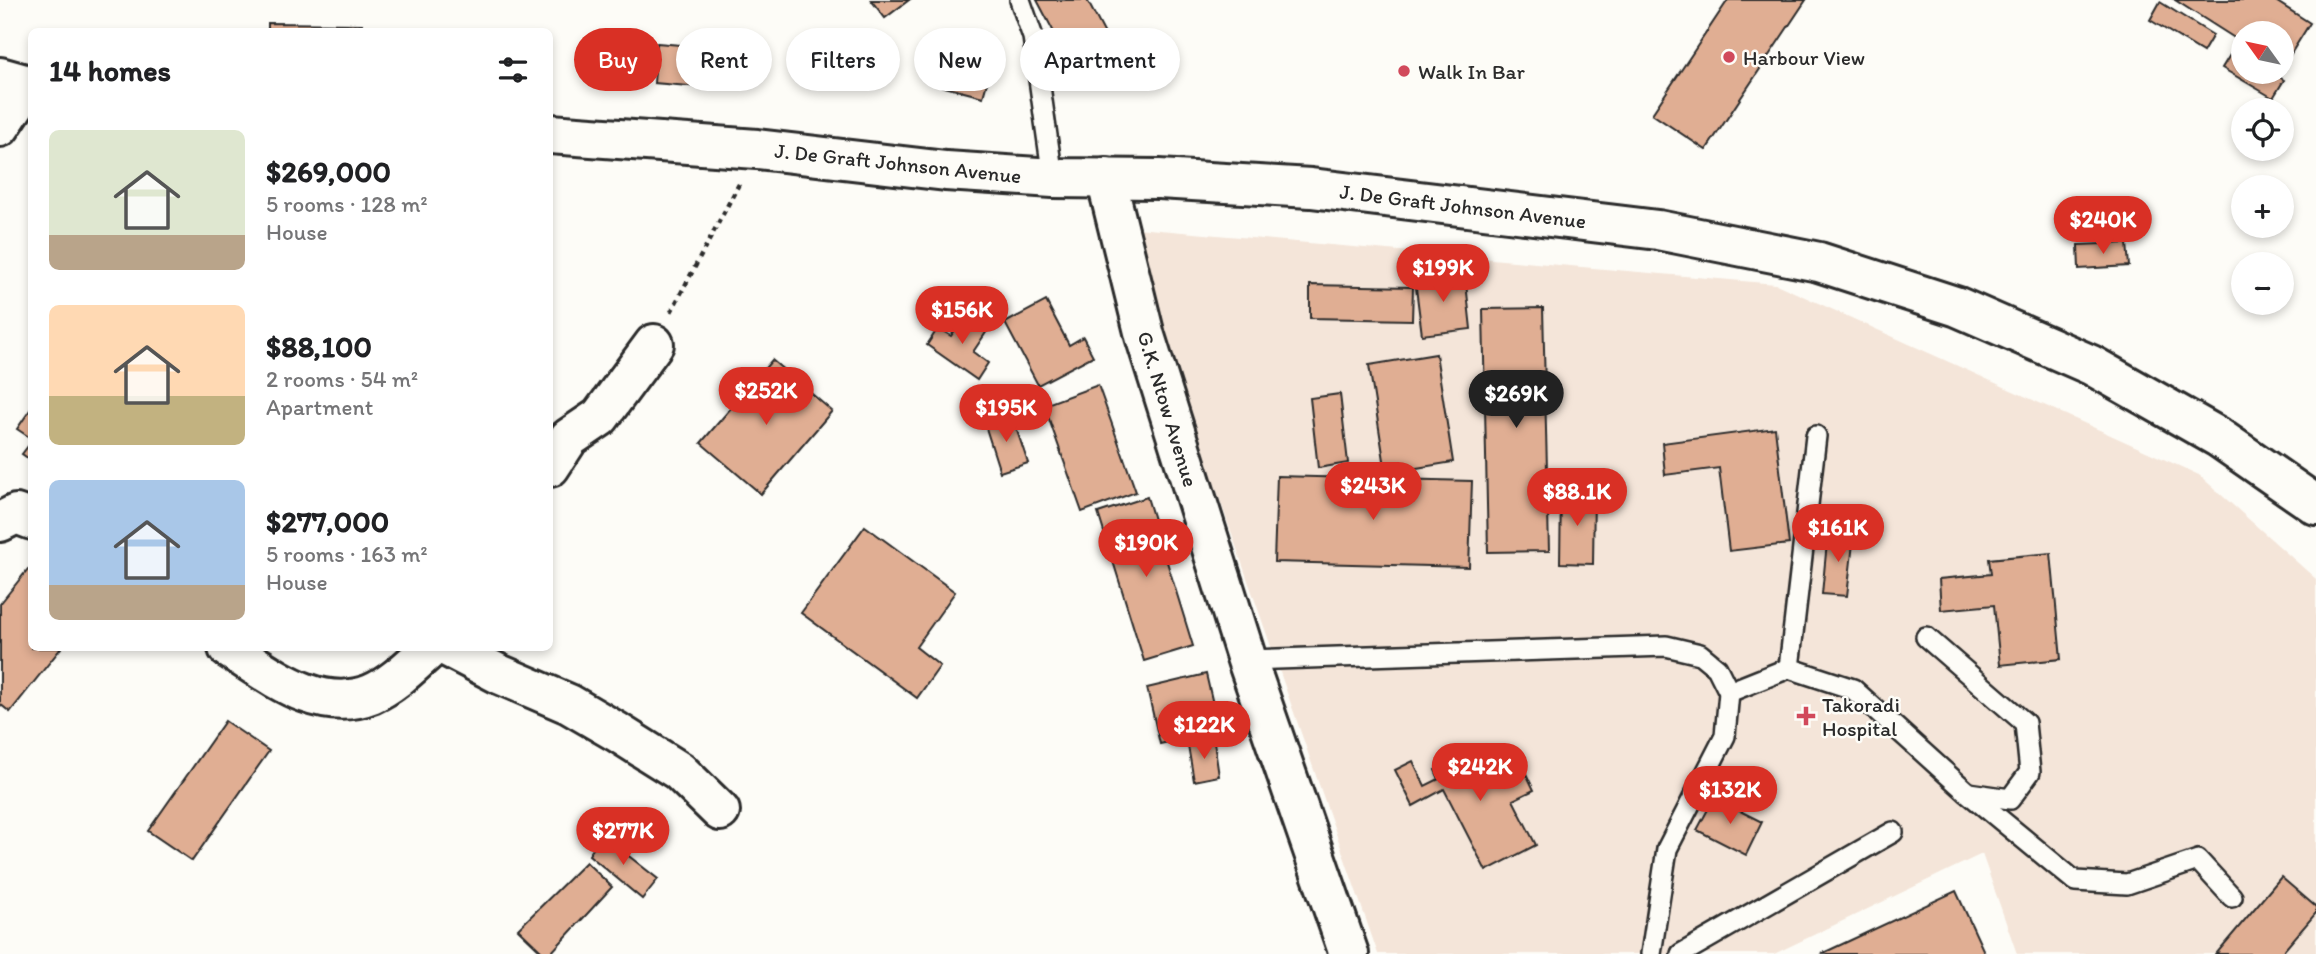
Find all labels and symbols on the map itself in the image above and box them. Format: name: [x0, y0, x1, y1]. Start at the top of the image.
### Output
north arrow: [2231, 21, 2294, 84]
place label: Harbour View: [1743, 45, 1865, 70]
marker: Harbour View: [1721, 49, 1737, 65]
place label: Walk In Bar: [1418, 59, 1525, 84]
marker: Walk In Bar: [1396, 63, 1412, 79]
street label: J. De Graft Johnson Avenue: [773, 138, 1023, 188]
street label: J. De Graft Johnson Avenue: [1338, 178, 1588, 234]
pin: $240K: [2054, 196, 2152, 256]
pin: $199K: [1394, 244, 1492, 304]
pin: $156K: [913, 286, 1011, 346]
street label: G.K. Ntow Avenue: [1132, 328, 1204, 490]
pin: $252K: [717, 368, 815, 427]
pin: $269K: [1467, 370, 1565, 430]
pin: $195K: [957, 384, 1055, 444]
pin: $243K: [1324, 462, 1422, 522]
pin: $88.1K: [1520, 468, 1634, 528]
pin: $161K: [1789, 504, 1887, 564]
pin: $190K: [1097, 520, 1195, 579]
place label: Takoradi Hospital: [1822, 692, 1900, 741]
pin: $122K: [1155, 702, 1253, 761]
marker: Takoradi Hospital: [1796, 706, 1816, 726]
pin: $242K: [1431, 744, 1529, 803]
pin: $132K: [1681, 766, 1779, 826]
pin: $277K: [574, 808, 672, 867]

